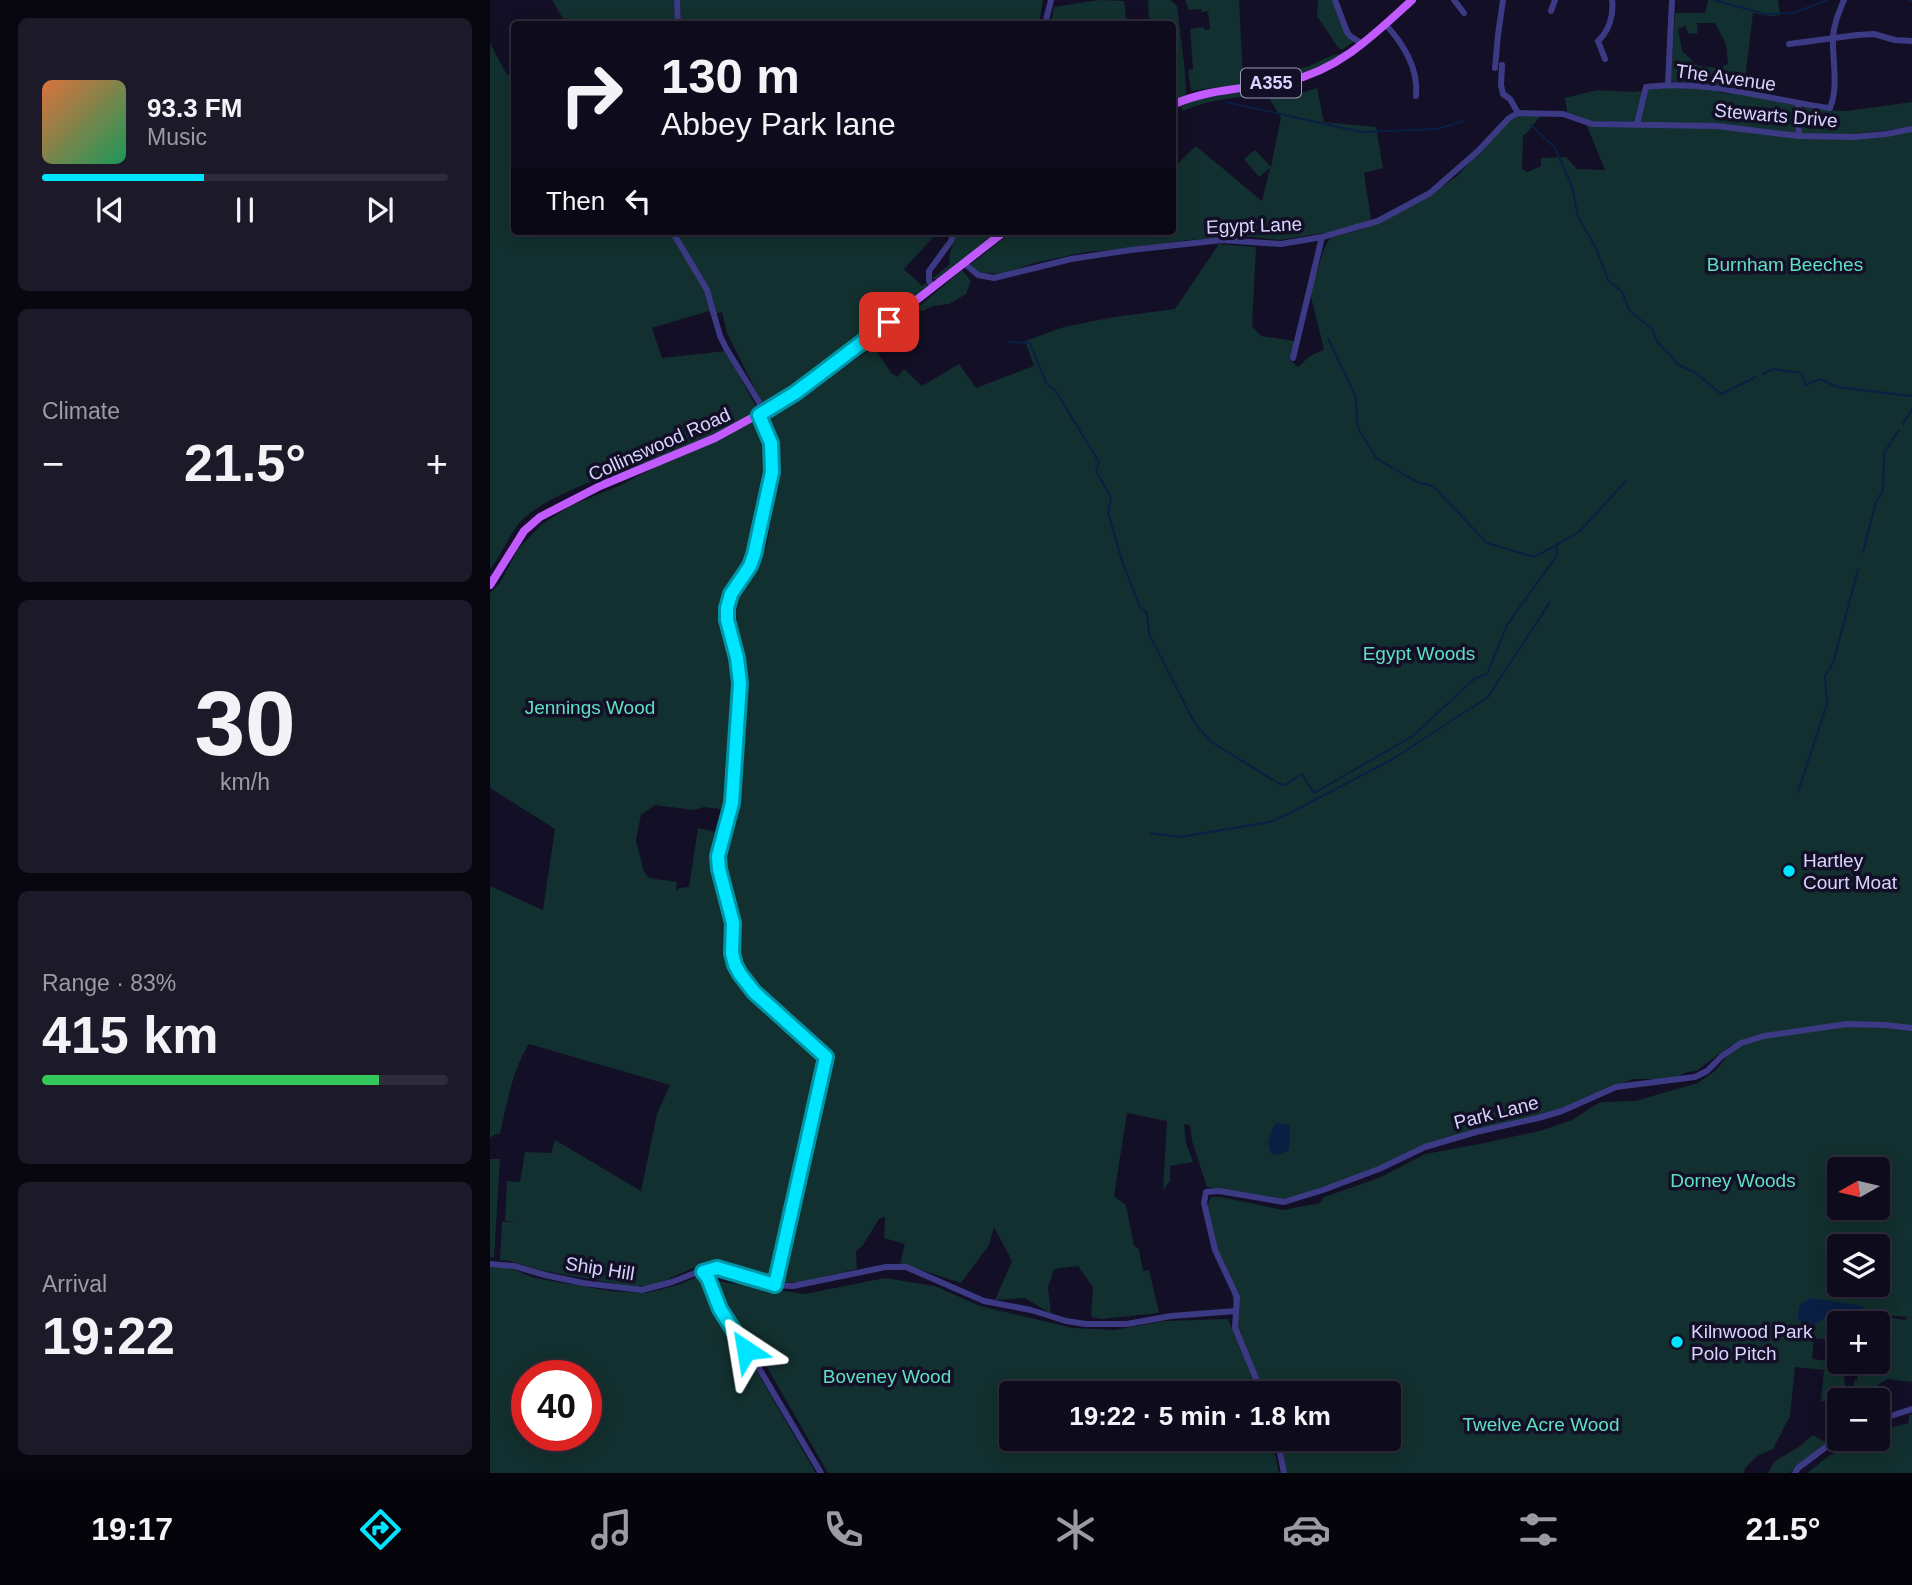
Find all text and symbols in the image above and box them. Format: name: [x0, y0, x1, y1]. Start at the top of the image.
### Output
icon: right: [546, 49, 637, 140]
text: 130 m: [661, 49, 800, 103]
street label: The Avenue: [1674, 60, 1777, 95]
road number: A355: [1241, 68, 1301, 98]
text: 93.3 FM: [147, 93, 242, 123]
street label: Stewarts Drive: [1714, 100, 1838, 131]
text: Abbey Park lane: [661, 106, 896, 142]
text: Music: [147, 124, 207, 150]
icon: left: [619, 182, 657, 220]
text: Then: [546, 186, 605, 216]
icon: previous: [91, 191, 129, 229]
icon: pause: [226, 191, 264, 229]
icon: next: [361, 191, 399, 229]
street label: Egypt Lane: [1206, 213, 1302, 238]
park label: Burnham Beeches: [1707, 254, 1863, 275]
pin: [859, 292, 919, 352]
icon: arrive: [870, 303, 908, 341]
text: Climate: [42, 398, 120, 424]
street label: Collinswood Road: [585, 404, 733, 485]
text: 21.5°: [184, 434, 306, 492]
text: −: [42, 443, 64, 485]
text: +: [426, 443, 448, 485]
park label: Egypt Woods: [1363, 643, 1475, 664]
text: 30: [194, 673, 296, 774]
park label: Jennings Wood: [525, 697, 655, 718]
text: km/h: [220, 769, 270, 795]
place label: Hartley Court Moat: [1803, 850, 1898, 893]
marker: Hartley Court Moat: [1781, 863, 1797, 879]
text: Range · 83%: [42, 970, 176, 996]
text: 415 km: [42, 1006, 218, 1064]
street label: Park Lane: [1452, 1092, 1541, 1133]
north arrow: [1827, 1157, 1890, 1220]
map controls: [1827, 1157, 1890, 1451]
park label: Dorney Woods: [1670, 1170, 1796, 1191]
button: layers: [1827, 1234, 1890, 1297]
street label: Ship Hill: [564, 1253, 636, 1284]
text: Arrival: [42, 1271, 107, 1297]
text: 19:22: [42, 1307, 175, 1365]
button: +: [1827, 1311, 1890, 1374]
position arrow: [709, 1313, 783, 1387]
place label: Kilnwood Park Polo Pitch: [1691, 1321, 1813, 1364]
marker: Kilnwood Park Polo Pitch: [1669, 1334, 1685, 1350]
speed limit sign: 40: [511, 1360, 602, 1451]
park label: Boveney Wood: [823, 1366, 951, 1387]
button: −: [1827, 1388, 1890, 1451]
text: 19:22 · 5 min · 1.8 km: [1069, 1401, 1331, 1431]
park label: Twelve Acre Wood: [1462, 1414, 1620, 1435]
icon: directions: [356, 1505, 405, 1554]
icon: music: [587, 1505, 636, 1554]
icon: phone: [819, 1505, 868, 1554]
icon: climate: [1051, 1505, 1100, 1554]
icon: car: [1282, 1505, 1331, 1554]
icon: filters: [1514, 1505, 1563, 1554]
text: 19:17: [91, 1511, 173, 1547]
text: 21.5°: [1746, 1511, 1821, 1547]

